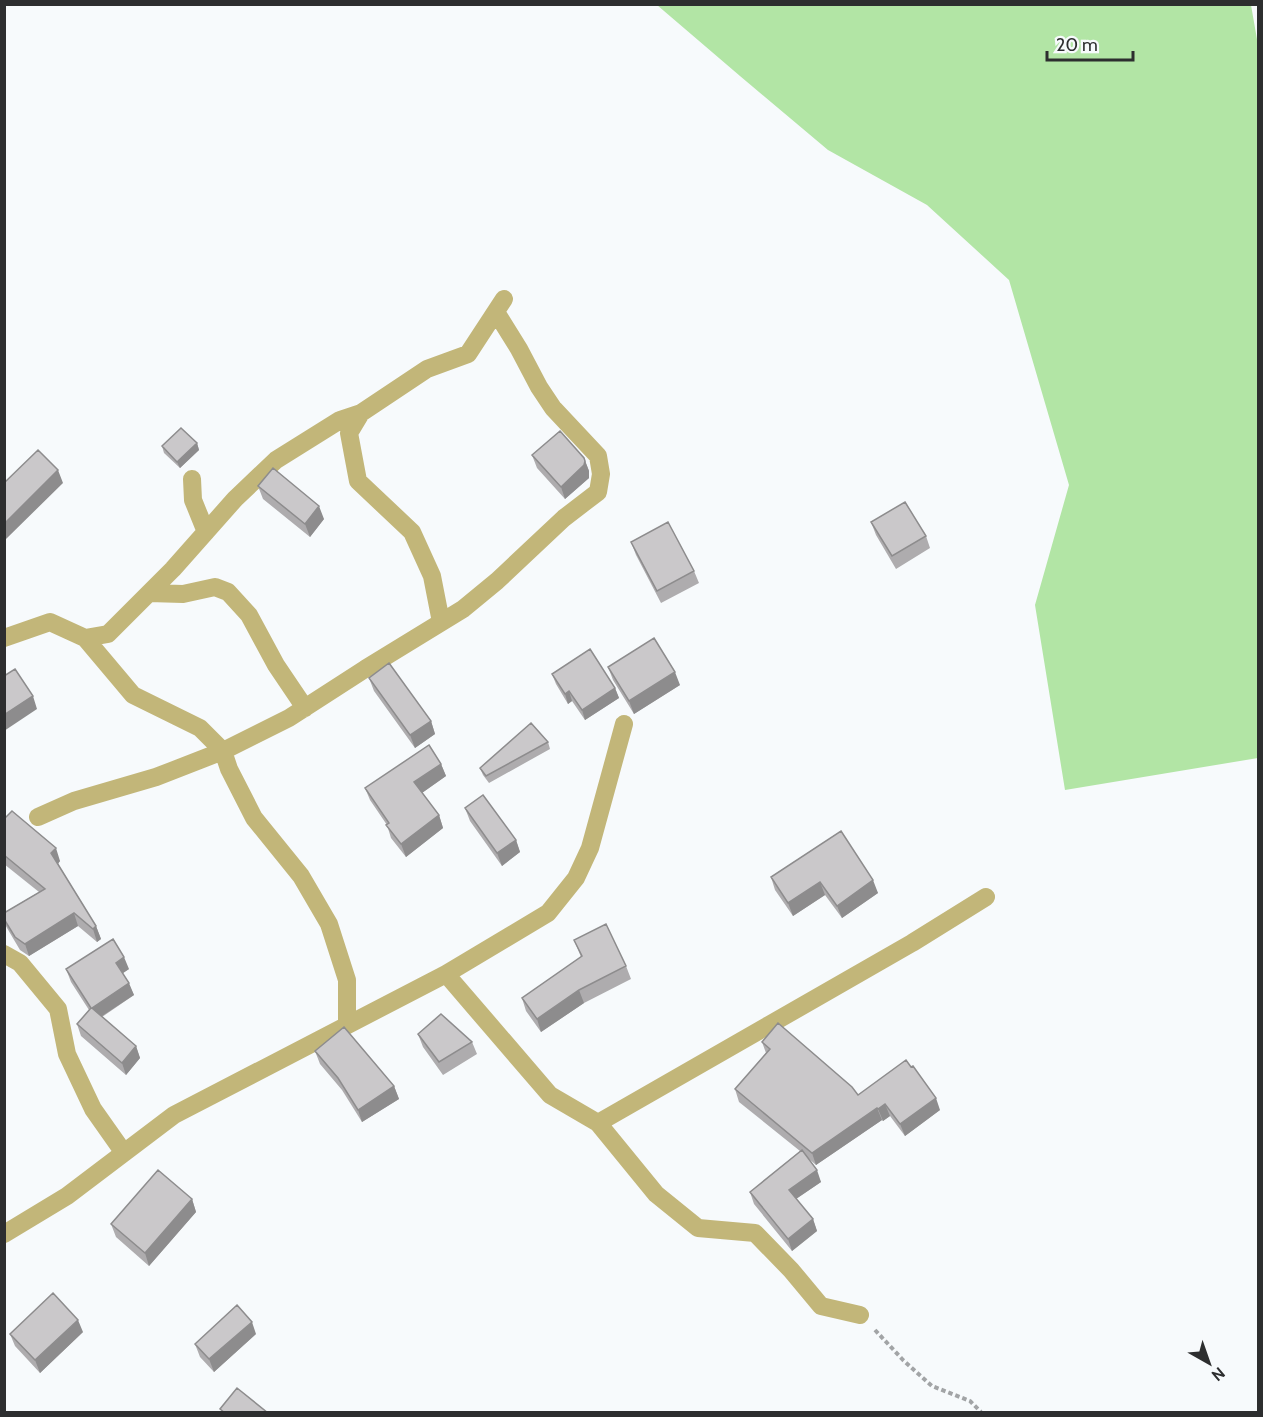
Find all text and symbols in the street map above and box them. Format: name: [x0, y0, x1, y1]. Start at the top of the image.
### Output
scale bar: [1047, 24, 1132, 62]
text: 20 m: [1056, 34, 1098, 56]
north arrow: [1179, 1333, 1239, 1393]
text: N: [1208, 1363, 1229, 1385]

